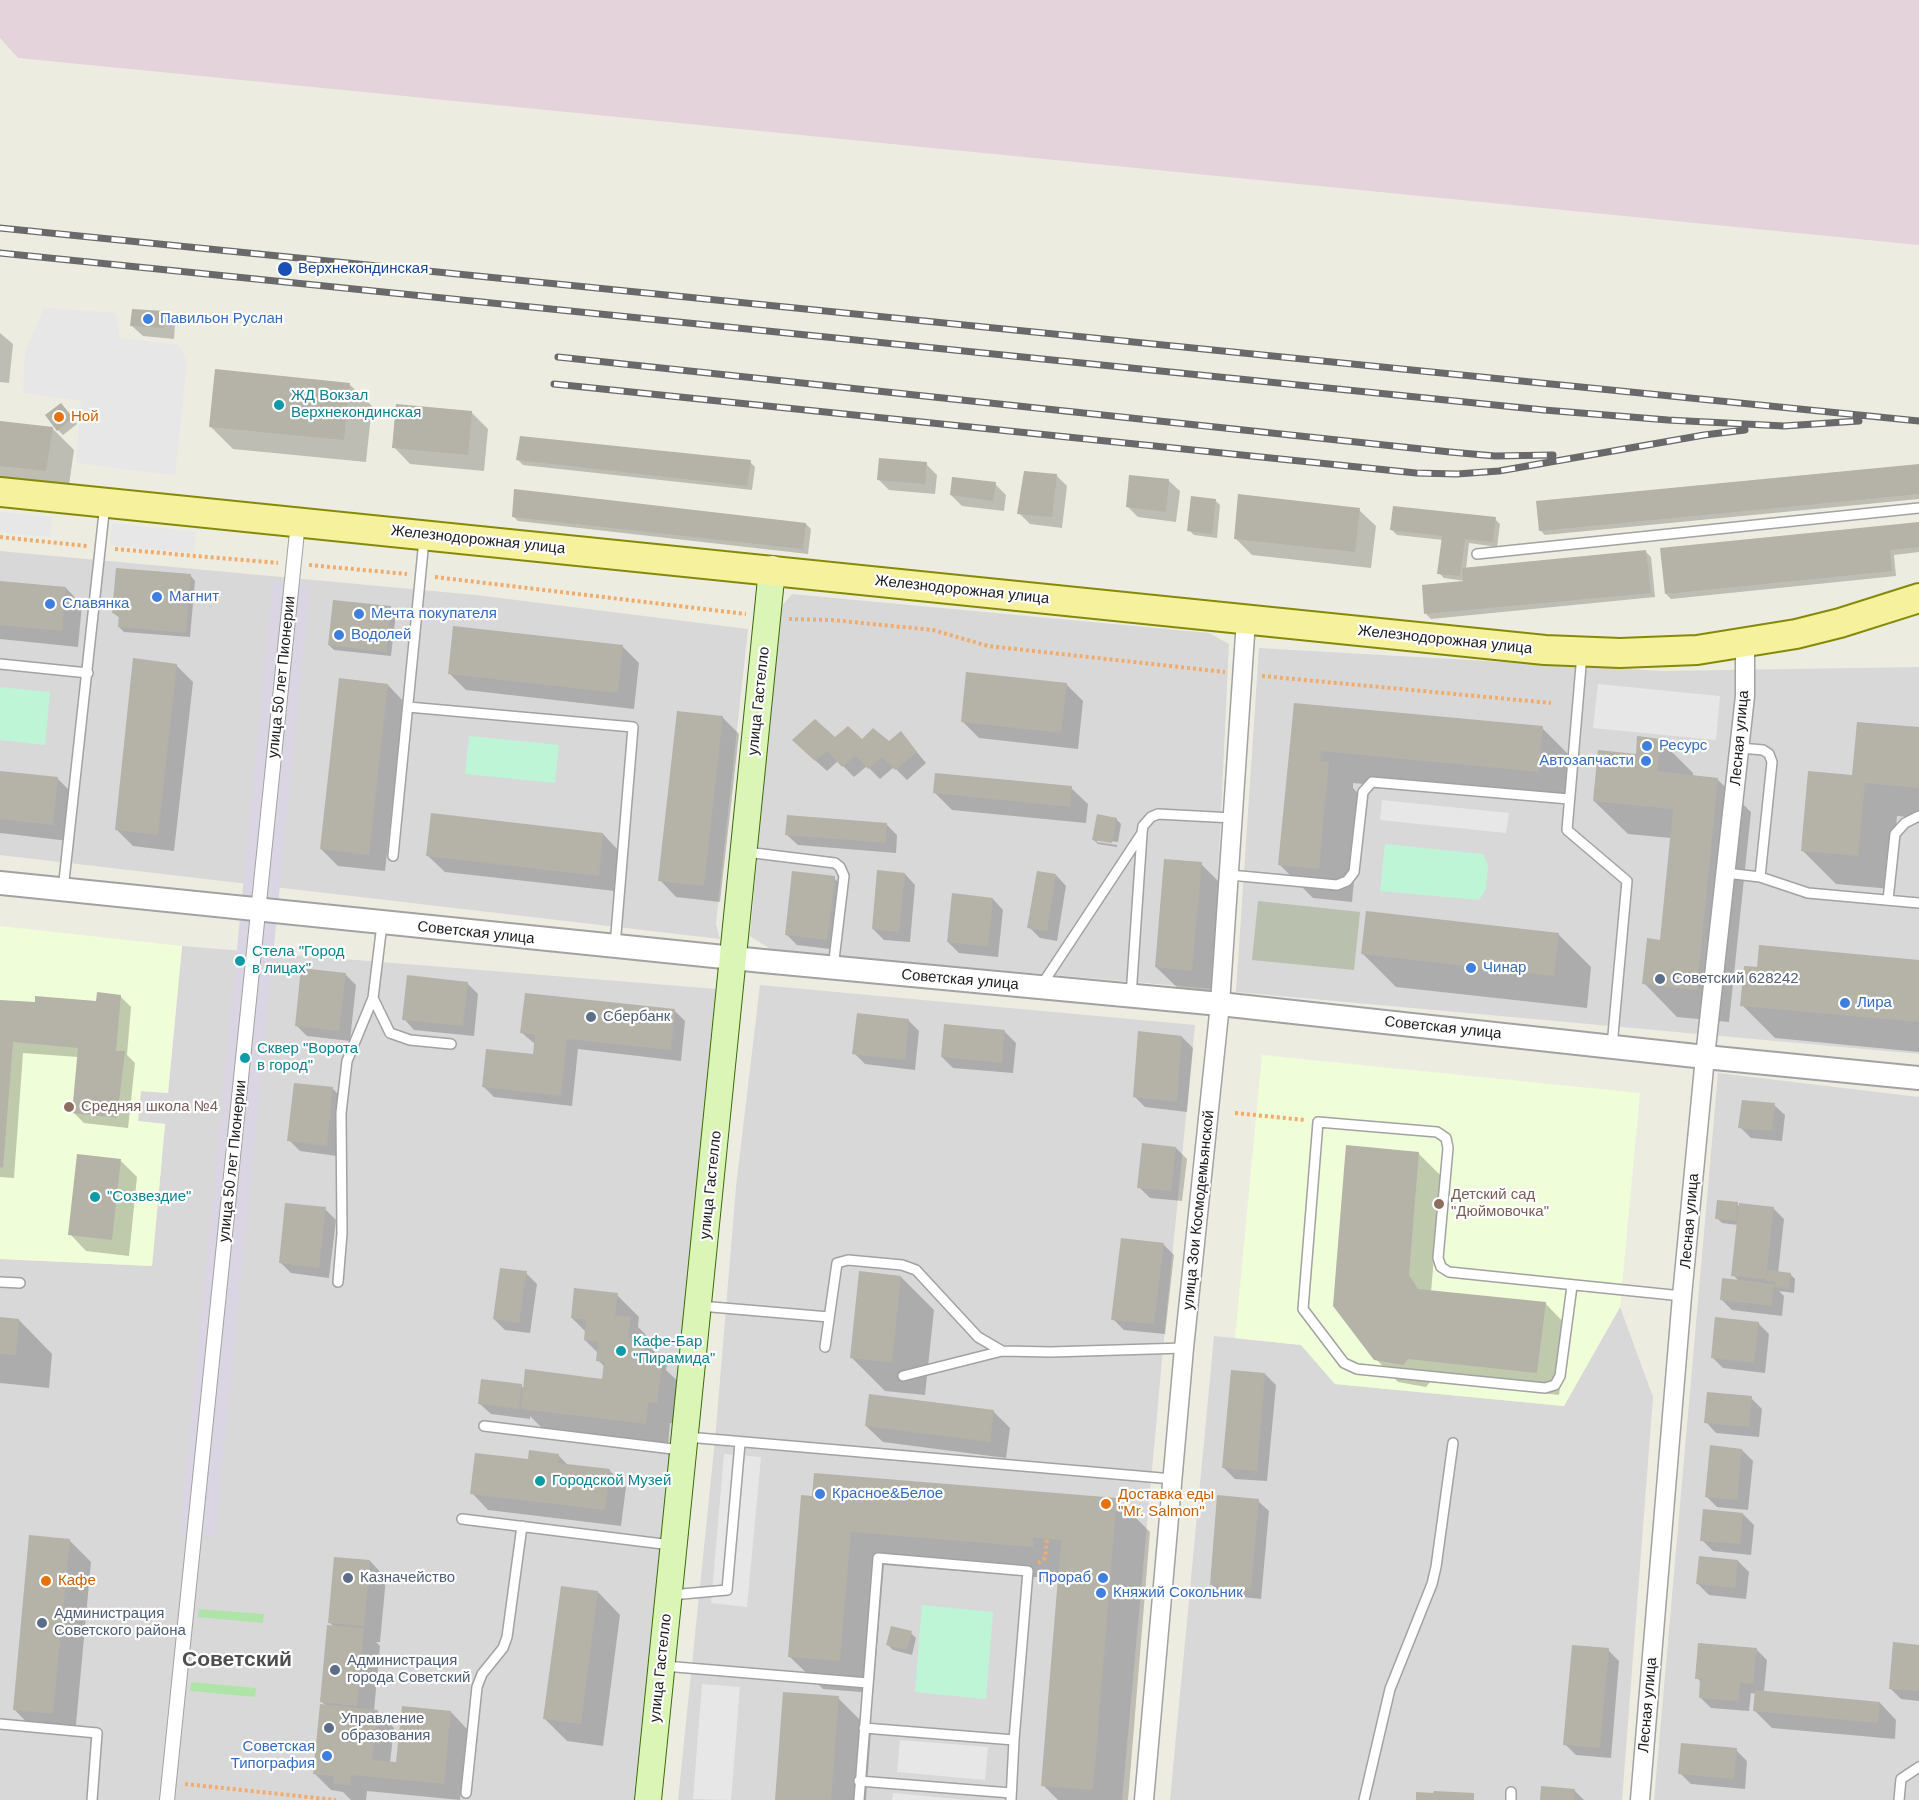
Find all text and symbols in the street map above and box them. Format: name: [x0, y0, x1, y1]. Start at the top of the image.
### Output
marker: Верхнекондинская: [276, 260, 294, 278]
place label: Верхнекондинская: [298, 260, 428, 278]
place label: Павильон Руслан: [160, 310, 283, 328]
marker: Павильон Руслан: [141, 312, 155, 326]
place label: ЖД Вокзал Верхнекондинская: [291, 387, 421, 422]
marker: ЖД Вокзал Верхнекондинская: [272, 398, 286, 412]
place label: Ной: [71, 408, 99, 426]
marker: Ной: [52, 410, 66, 424]
street label: Железнодорожная улица: [390, 522, 566, 558]
street label: Железнодорожная улица: [874, 572, 1050, 608]
place label: Магнит: [169, 588, 219, 606]
marker: Магнит: [150, 590, 164, 604]
place label: Славянка: [62, 595, 129, 613]
street label: улица 50 лет Пионерии: [265, 595, 299, 759]
marker: Славянка: [43, 597, 57, 611]
place label: Мечта покупателя: [371, 605, 497, 623]
marker: Мечта покупателя: [352, 607, 366, 621]
street label: Железнодорожная улица: [1357, 622, 1533, 658]
place label: Водолей: [351, 626, 411, 644]
marker: Водолей: [332, 628, 346, 642]
street label: улица Гастелло: [744, 646, 774, 756]
street label: Лесная улица: [1727, 689, 1753, 787]
place label: Ресурс: [1659, 737, 1707, 755]
marker: Ресурс: [1640, 739, 1654, 753]
place label: Автозапчасти: [1539, 752, 1634, 770]
marker: Автозапчасти: [1639, 754, 1653, 768]
street label: Советская улица: [416, 918, 536, 948]
place label: Стела "Город в лицах": [252, 943, 345, 978]
marker: Стела "Город в лицах": [233, 954, 247, 968]
place label: Чинар: [1483, 959, 1526, 977]
marker: Чинар: [1464, 961, 1478, 975]
street label: Советская улица: [901, 966, 1019, 994]
place label: Советский 628242: [1672, 970, 1799, 988]
marker: Советский 628242: [1653, 972, 1667, 986]
place label: Лира: [1857, 994, 1892, 1012]
marker: Лира: [1838, 996, 1852, 1010]
place label: Сбербанк: [603, 1008, 670, 1026]
marker: Сбербанк: [584, 1010, 598, 1024]
street label: Советская улица: [1383, 1013, 1503, 1043]
place label: Сквер "Ворота в город": [257, 1040, 358, 1075]
marker: Сквер "Ворота в город": [238, 1051, 252, 1065]
street label: улица 50 лет Пионерии: [216, 1079, 250, 1243]
place label: Средняя школа №4: [81, 1098, 218, 1116]
marker: Средняя школа №4: [62, 1100, 76, 1114]
street label: улица Зои Космодемьянской: [1180, 1109, 1218, 1311]
street label: улица Гастелло: [696, 1130, 726, 1240]
street label: Лесная улица: [1677, 1172, 1703, 1270]
place label: Детский сад "Дюймовочка": [1451, 1186, 1549, 1221]
place label: "Созвездие": [107, 1188, 191, 1206]
marker: "Созвездие": [88, 1190, 102, 1204]
marker: Детский сад "Дюймовочка": [1432, 1197, 1446, 1211]
place label: Кафе-Бар "Пирамида": [633, 1333, 715, 1368]
marker: Кафе-Бар "Пирамида": [614, 1344, 628, 1358]
place label: Городской Музей: [552, 1472, 671, 1490]
marker: Городской Музей: [533, 1474, 547, 1488]
place label: Красное&Белое: [832, 1485, 943, 1503]
place label: Доставка еды "Mr. Salmon": [1118, 1486, 1214, 1521]
marker: Красное&Белое: [813, 1487, 827, 1501]
marker: Доставка еды "Mr. Salmon": [1099, 1497, 1113, 1511]
place label: Казначейство: [360, 1569, 455, 1587]
place label: Прораб: [1038, 1569, 1091, 1587]
marker: Казначейство: [341, 1571, 355, 1585]
marker: Прораб: [1096, 1571, 1110, 1585]
place label: Кафе: [58, 1572, 96, 1590]
marker: Кафе: [39, 1574, 53, 1588]
place label: Княжий Сокольник: [1113, 1584, 1243, 1602]
marker: Княжий Сокольник: [1094, 1586, 1108, 1600]
place label: Администрация Советского района: [54, 1605, 186, 1640]
street label: улица Гастелло: [646, 1613, 676, 1723]
marker: Администрация Советского района: [35, 1616, 49, 1630]
district label: Советский: [182, 1647, 292, 1673]
place label: Администрация города Советский: [347, 1652, 470, 1687]
street label: Лесная улица: [1635, 1656, 1661, 1754]
marker: Администрация города Советский: [328, 1663, 342, 1677]
place label: Управление образования: [341, 1710, 430, 1745]
marker: Управление образования: [322, 1721, 336, 1735]
place label: Советская Типография: [231, 1738, 315, 1773]
marker: Советская Типография: [320, 1749, 334, 1763]

